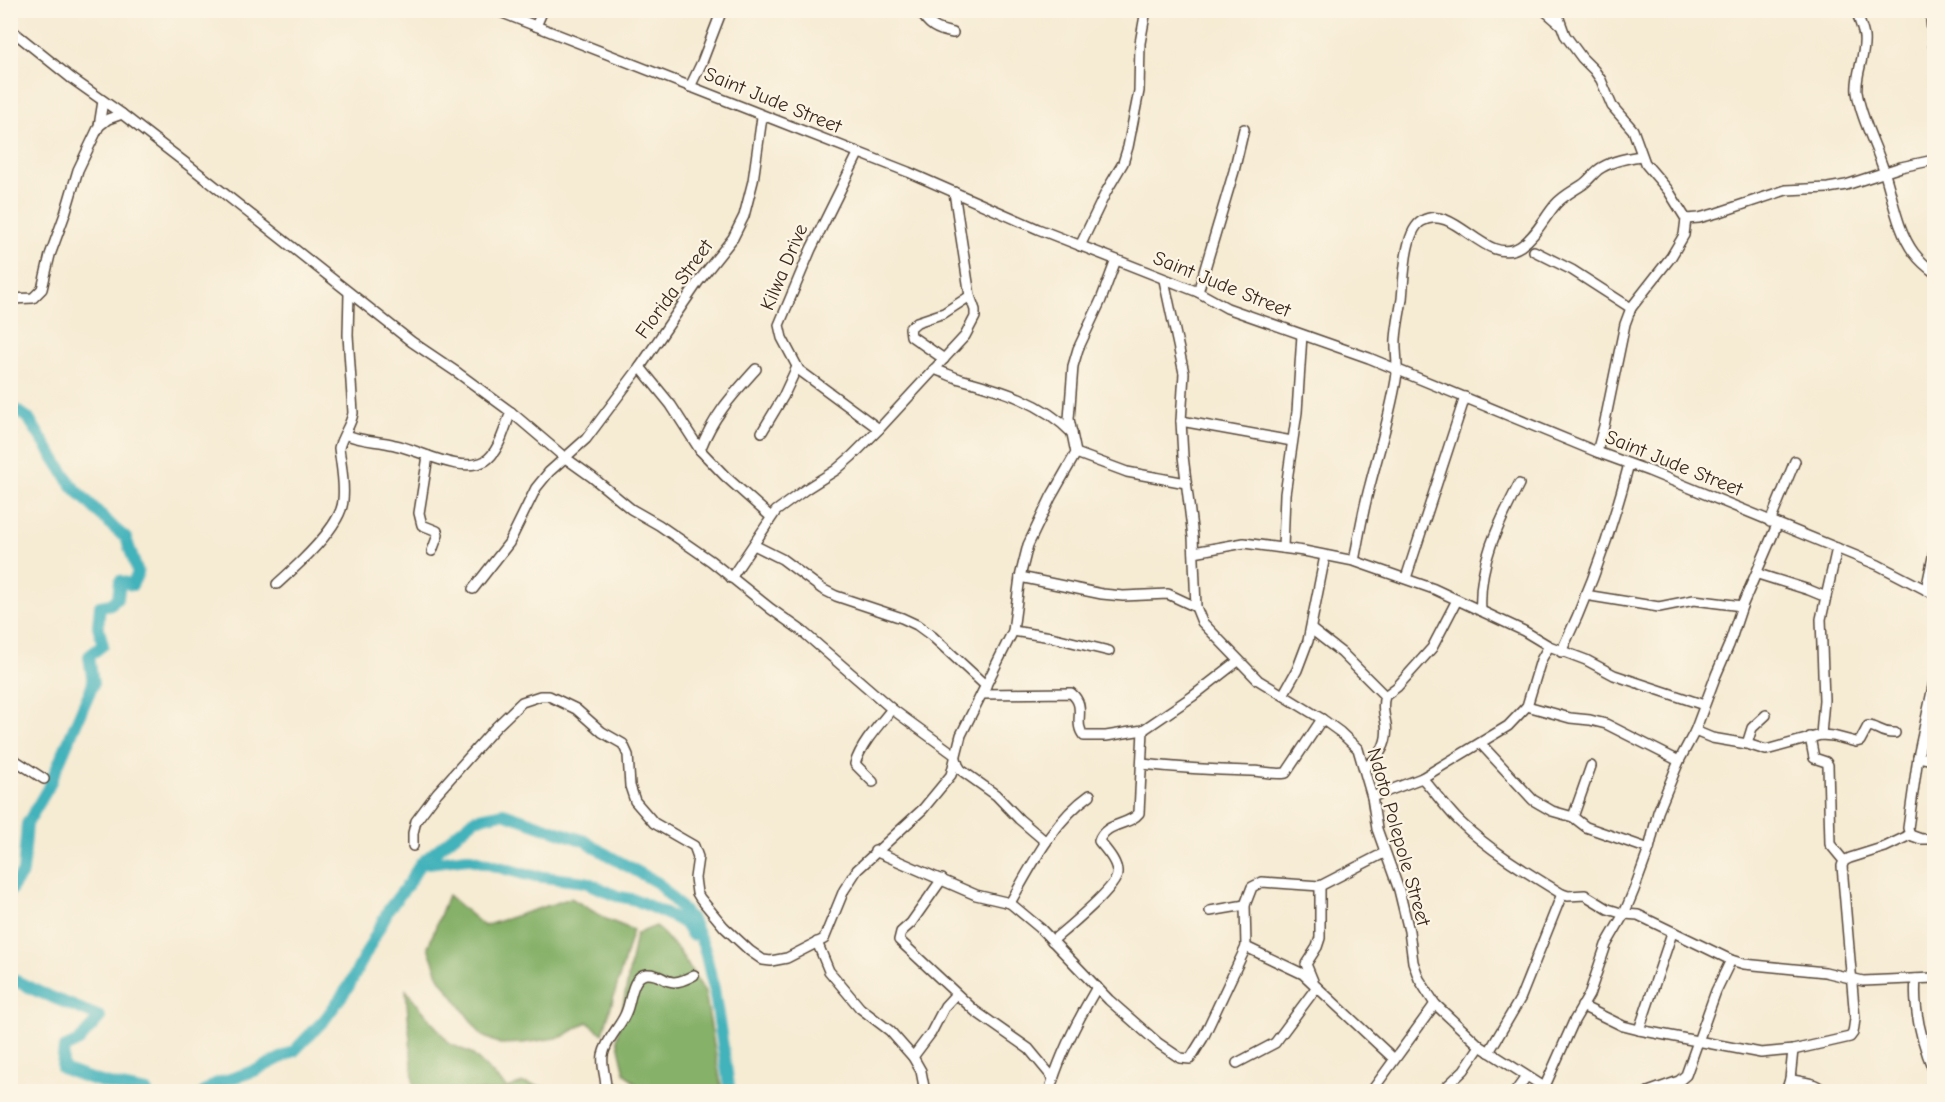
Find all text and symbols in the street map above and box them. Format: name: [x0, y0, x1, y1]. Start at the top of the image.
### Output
street label: Saint Jude Street: [701, 62, 846, 139]
street label: Kilwa Drive: [755, 220, 813, 314]
street label: Florida Street: [630, 234, 718, 343]
street label: Saint Jude Street: [1150, 246, 1295, 323]
street label: Saint Jude Street: [1602, 425, 1747, 502]
street label: Ndoto Polepole Street: [1363, 745, 1436, 930]

